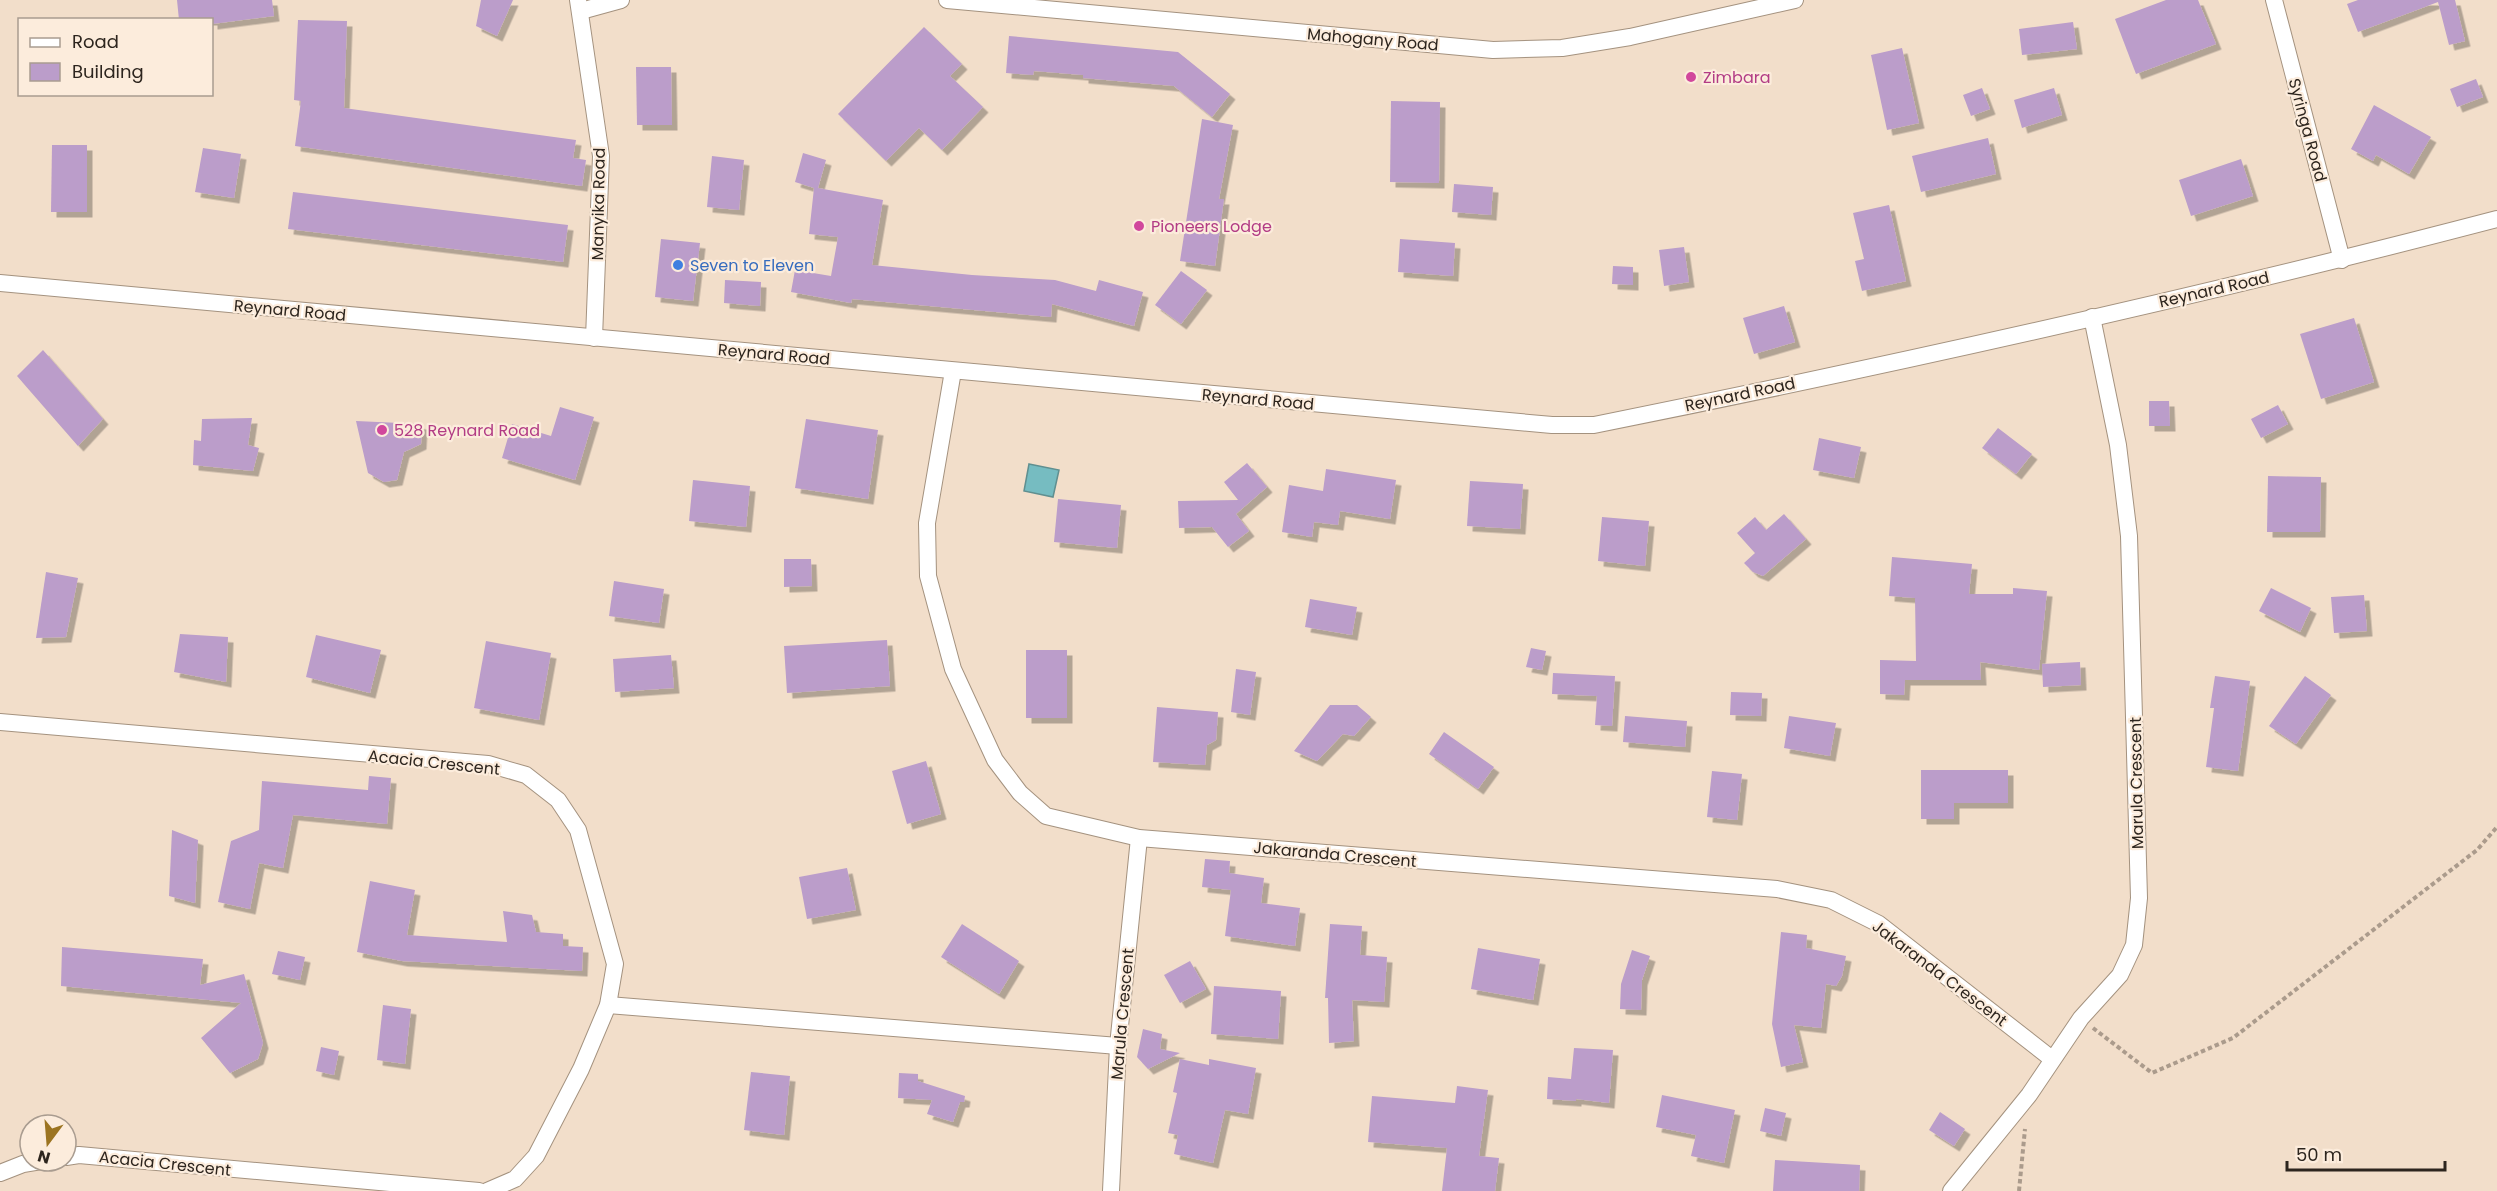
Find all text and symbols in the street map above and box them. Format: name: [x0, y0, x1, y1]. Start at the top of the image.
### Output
legend: [18, 18, 213, 96]
street label: Mahogany Road: [1306, 22, 1440, 57]
text: Road: [72, 29, 119, 54]
text: Building: [72, 59, 144, 84]
place label: Zimbara: [1703, 66, 1771, 89]
marker: Zimbara: [1684, 70, 1698, 84]
street label: Syringa Road: [2283, 76, 2332, 184]
street label: Manyika Road: [586, 147, 611, 261]
place label: Pioneers Lodge: [1151, 215, 1272, 238]
marker: Pioneers Lodge: [1132, 219, 1146, 233]
place label: Seven to Eleven: [690, 254, 814, 277]
marker: Seven to Eleven: [671, 258, 685, 272]
street label: Reynard Road: [2157, 266, 2271, 313]
street label: Reynard Road: [233, 294, 347, 327]
street label: Reynard Road: [717, 338, 831, 371]
street label: Reynard Road: [1683, 372, 1797, 417]
street label: Reynard Road: [1201, 383, 1315, 416]
place label: 528 Reynard Road: [394, 419, 540, 442]
marker: 528 Reynard Road: [375, 423, 389, 437]
street label: Marula Crescent: [2124, 717, 2149, 849]
street label: Acacia Crescent: [367, 744, 501, 781]
street label: Jakaranda Crescent: [1252, 836, 1418, 873]
street label: Jakaranda Crescent: [1867, 915, 2012, 1032]
street label: Marula Crescent: [1105, 947, 1140, 1081]
north arrow: [18, 1113, 78, 1173]
scale bar: [2287, 1134, 2444, 1172]
text: 50 m: [2296, 1142, 2342, 1167]
text: N: [35, 1144, 53, 1170]
street label: Acacia Crescent: [98, 1145, 232, 1182]

